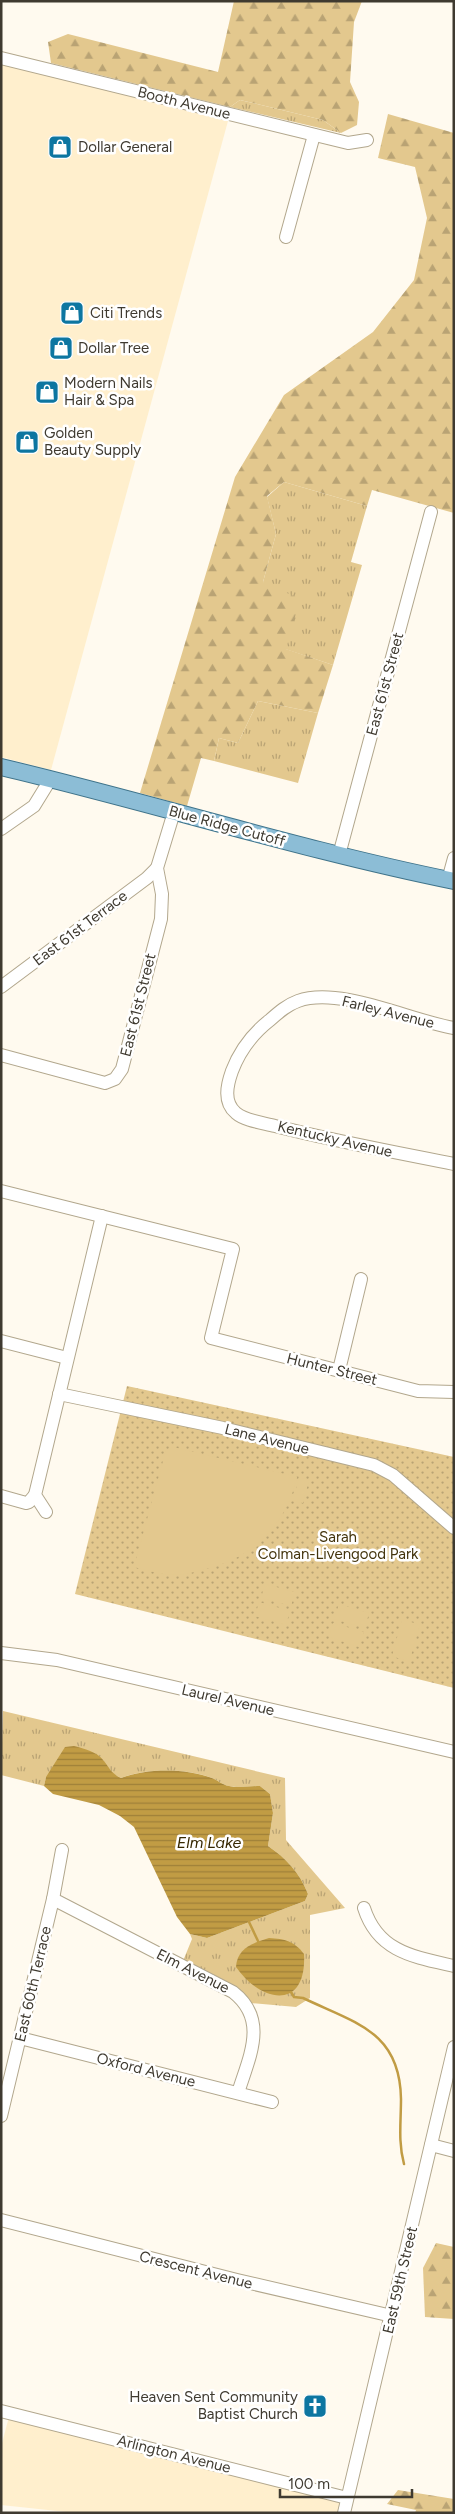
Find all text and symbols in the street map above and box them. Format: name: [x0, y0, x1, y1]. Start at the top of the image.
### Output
street label: Booth Avenue: [136, 83, 232, 123]
shop icon: Dollar General: [47, 134, 73, 160]
place label: Dollar General: [78, 138, 172, 156]
shop icon: Citi Trends: [59, 300, 85, 326]
place label: Citi Trends: [90, 304, 162, 322]
shop icon: Dollar Tree: [48, 335, 74, 361]
place label: Dollar Tree: [78, 339, 149, 357]
place label: Modern Nails Hair & Spa: [64, 374, 153, 409]
shop icon: Modern Nails Hair & Spa: [34, 379, 60, 405]
place label: Golden Beauty Supply: [44, 424, 141, 459]
shop icon: Golden Beauty Supply: [14, 429, 40, 455]
street label: East 61st Street: [363, 630, 407, 738]
street label: Blue Ridge Cutoff: [167, 802, 288, 850]
street label: East 61st Terrace: [29, 887, 131, 969]
street label: East 61st Street: [116, 951, 160, 1059]
street label: Farley Avenue: [340, 992, 436, 1032]
street label: Kentucky Avenue: [276, 1117, 394, 1161]
street label: Hunter Street: [285, 1349, 379, 1389]
street label: Lane Avenue: [223, 1420, 311, 1458]
park label: Sarah Colman-Livengood Park: [258, 1528, 419, 1563]
street label: Laurel Avenue: [180, 1681, 276, 1719]
water label: Elm Lake: [177, 1833, 242, 1852]
street label: East 60th Terrace: [11, 1924, 55, 2044]
street label: Elm Avenue: [154, 1945, 232, 1997]
street label: Oxford Avenue: [95, 2049, 197, 2091]
street label: East 59th Street: [379, 2224, 421, 2336]
street label: Crescent Avenue: [138, 2247, 254, 2293]
place label: Heaven Sent Community Baptist Church: [129, 2388, 298, 2423]
church icon: Heaven Sent Community Baptist Church: [302, 2393, 328, 2419]
street label: Arlington Avenue: [115, 2431, 233, 2477]
scale bar: [280, 2466, 412, 2498]
text: 100 m: [288, 2475, 330, 2493]

